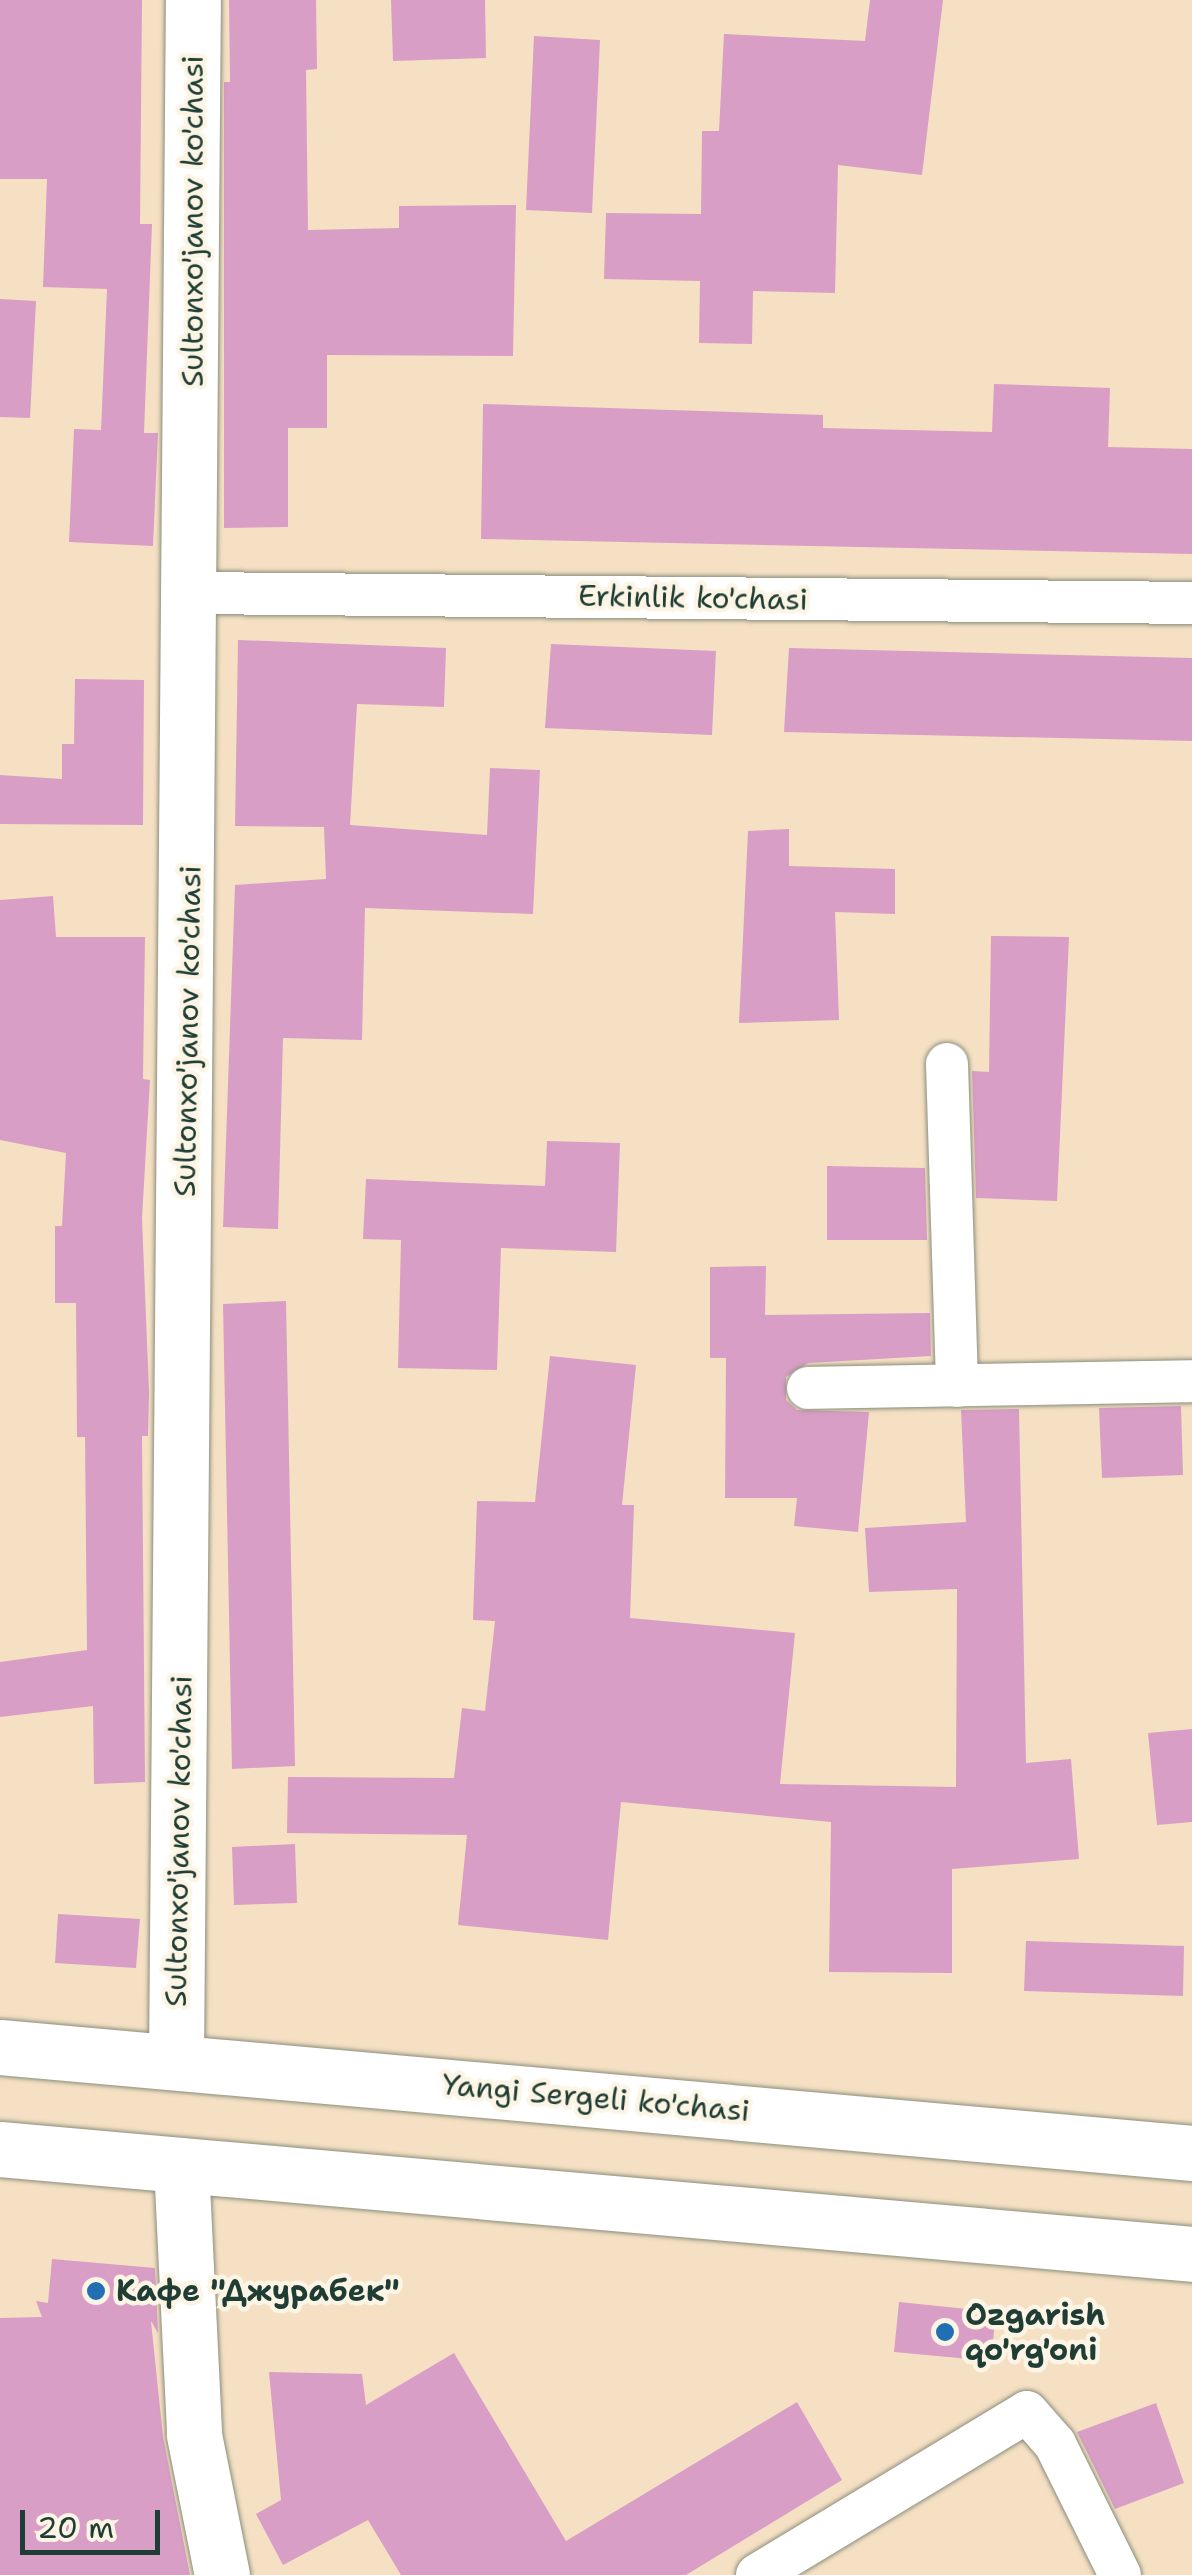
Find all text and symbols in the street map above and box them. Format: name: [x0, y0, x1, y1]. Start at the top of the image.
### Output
street label: Sultonxo'janov ko'chasi: [175, 55, 211, 387]
street label: Erkinlik ko'chasi: [578, 578, 808, 618]
street label: Sultonxo'janov ko'chasi: [167, 865, 209, 1197]
street label: Sultonxo'janov ko'chasi: [158, 1675, 200, 2007]
street label: Yangi Sergeli ko'chasi: [441, 2067, 751, 2129]
place label: Кафе "Джурабек": [116, 2273, 400, 2309]
marker: Кафе "Джурабек": [85, 2280, 107, 2302]
place label: Ozgarish qo'rg'oni: [965, 2297, 1105, 2368]
marker: Ozgarish qo'rg'oni: [934, 2321, 956, 2343]
scale bar: [25, 2490, 165, 2552]
text: 20 m: [37, 2507, 114, 2548]

